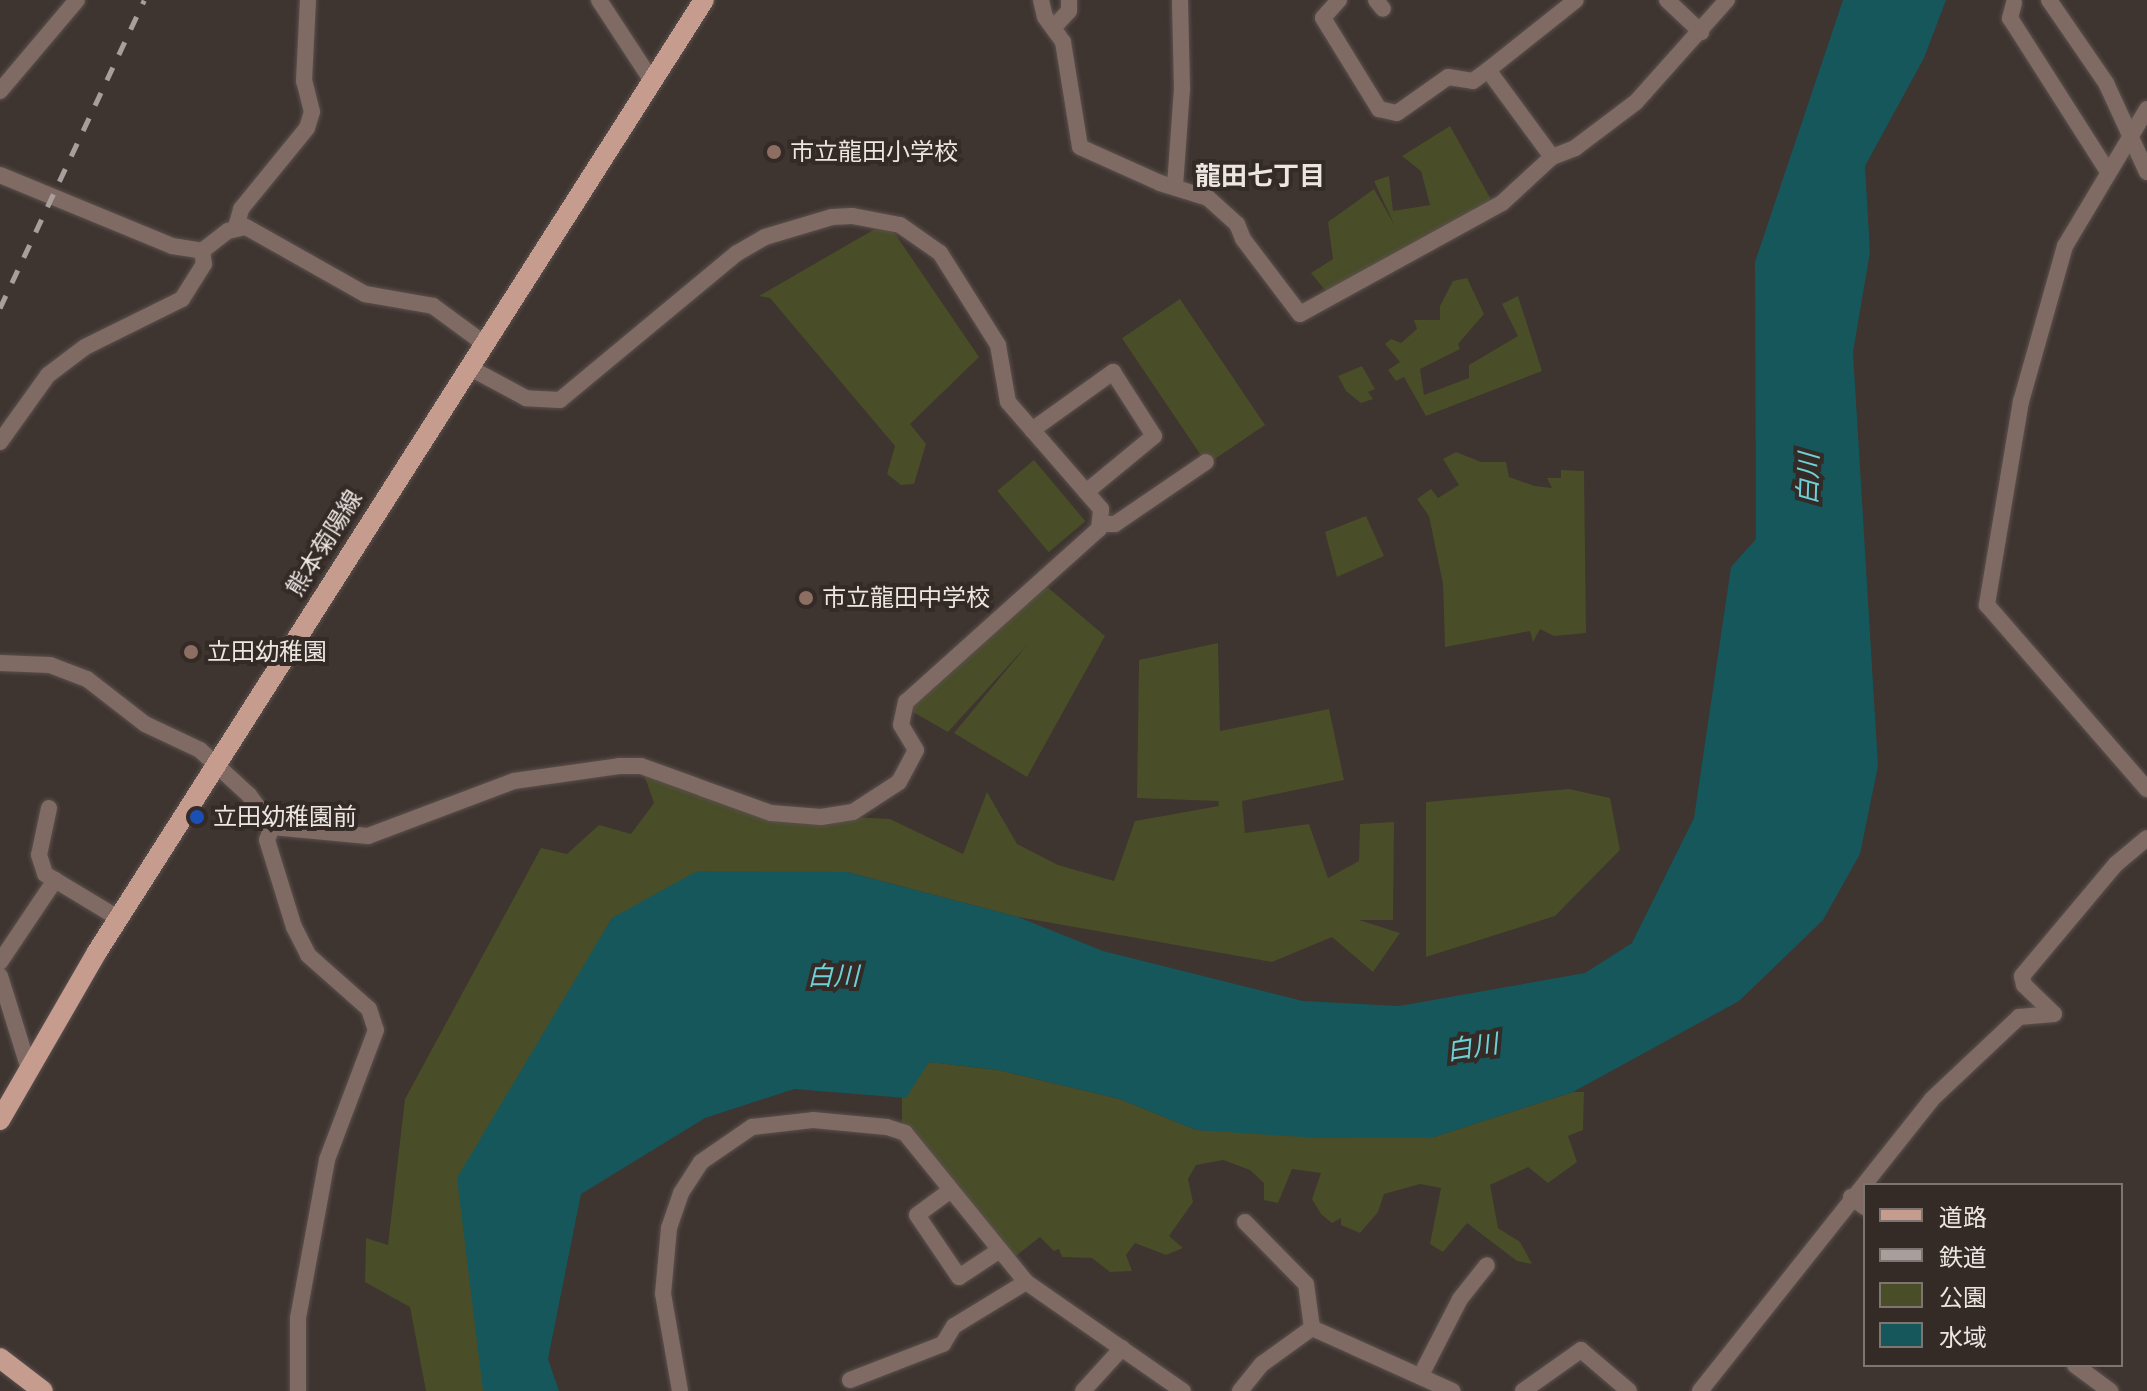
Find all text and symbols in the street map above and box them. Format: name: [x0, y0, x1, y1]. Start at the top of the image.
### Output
place label: 市立龍田小学校: [790, 138, 958, 166]
marker: 市立龍田小学校: [765, 143, 783, 161]
district label: 龍田七丁目: [1195, 160, 1325, 192]
water label: 白川: [1792, 452, 1824, 506]
street label: 熊本菊陽線: [280, 484, 368, 602]
place label: 市立龍田中学校: [822, 584, 990, 612]
marker: 市立龍田中学校: [797, 589, 815, 607]
place label: 立田幼稚園: [207, 638, 327, 666]
marker: 立田幼稚園: [182, 643, 200, 661]
place label: 立田幼稚園前: [213, 803, 357, 831]
marker: 立田幼稚園前: [188, 808, 206, 826]
water label: 白川: [807, 960, 859, 992]
water label: 白川: [1444, 1028, 1500, 1066]
legend: [1863, 1183, 2123, 1367]
text: 道路: [1939, 1202, 1987, 1232]
text: 鉄道: [1939, 1242, 1987, 1272]
text: 公園: [1939, 1282, 1987, 1312]
text: 水域: [1939, 1322, 1987, 1352]

